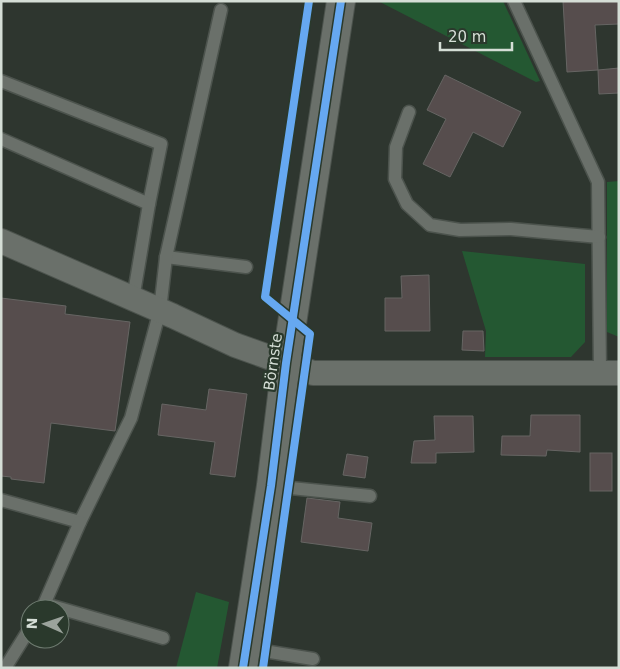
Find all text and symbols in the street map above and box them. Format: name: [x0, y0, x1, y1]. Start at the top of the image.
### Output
scale bar: [440, 20, 512, 52]
text: 20 m: [448, 28, 486, 46]
street label: Börnste: [260, 332, 286, 392]
north arrow: [20, 599, 70, 649]
text: N: [24, 617, 40, 630]

